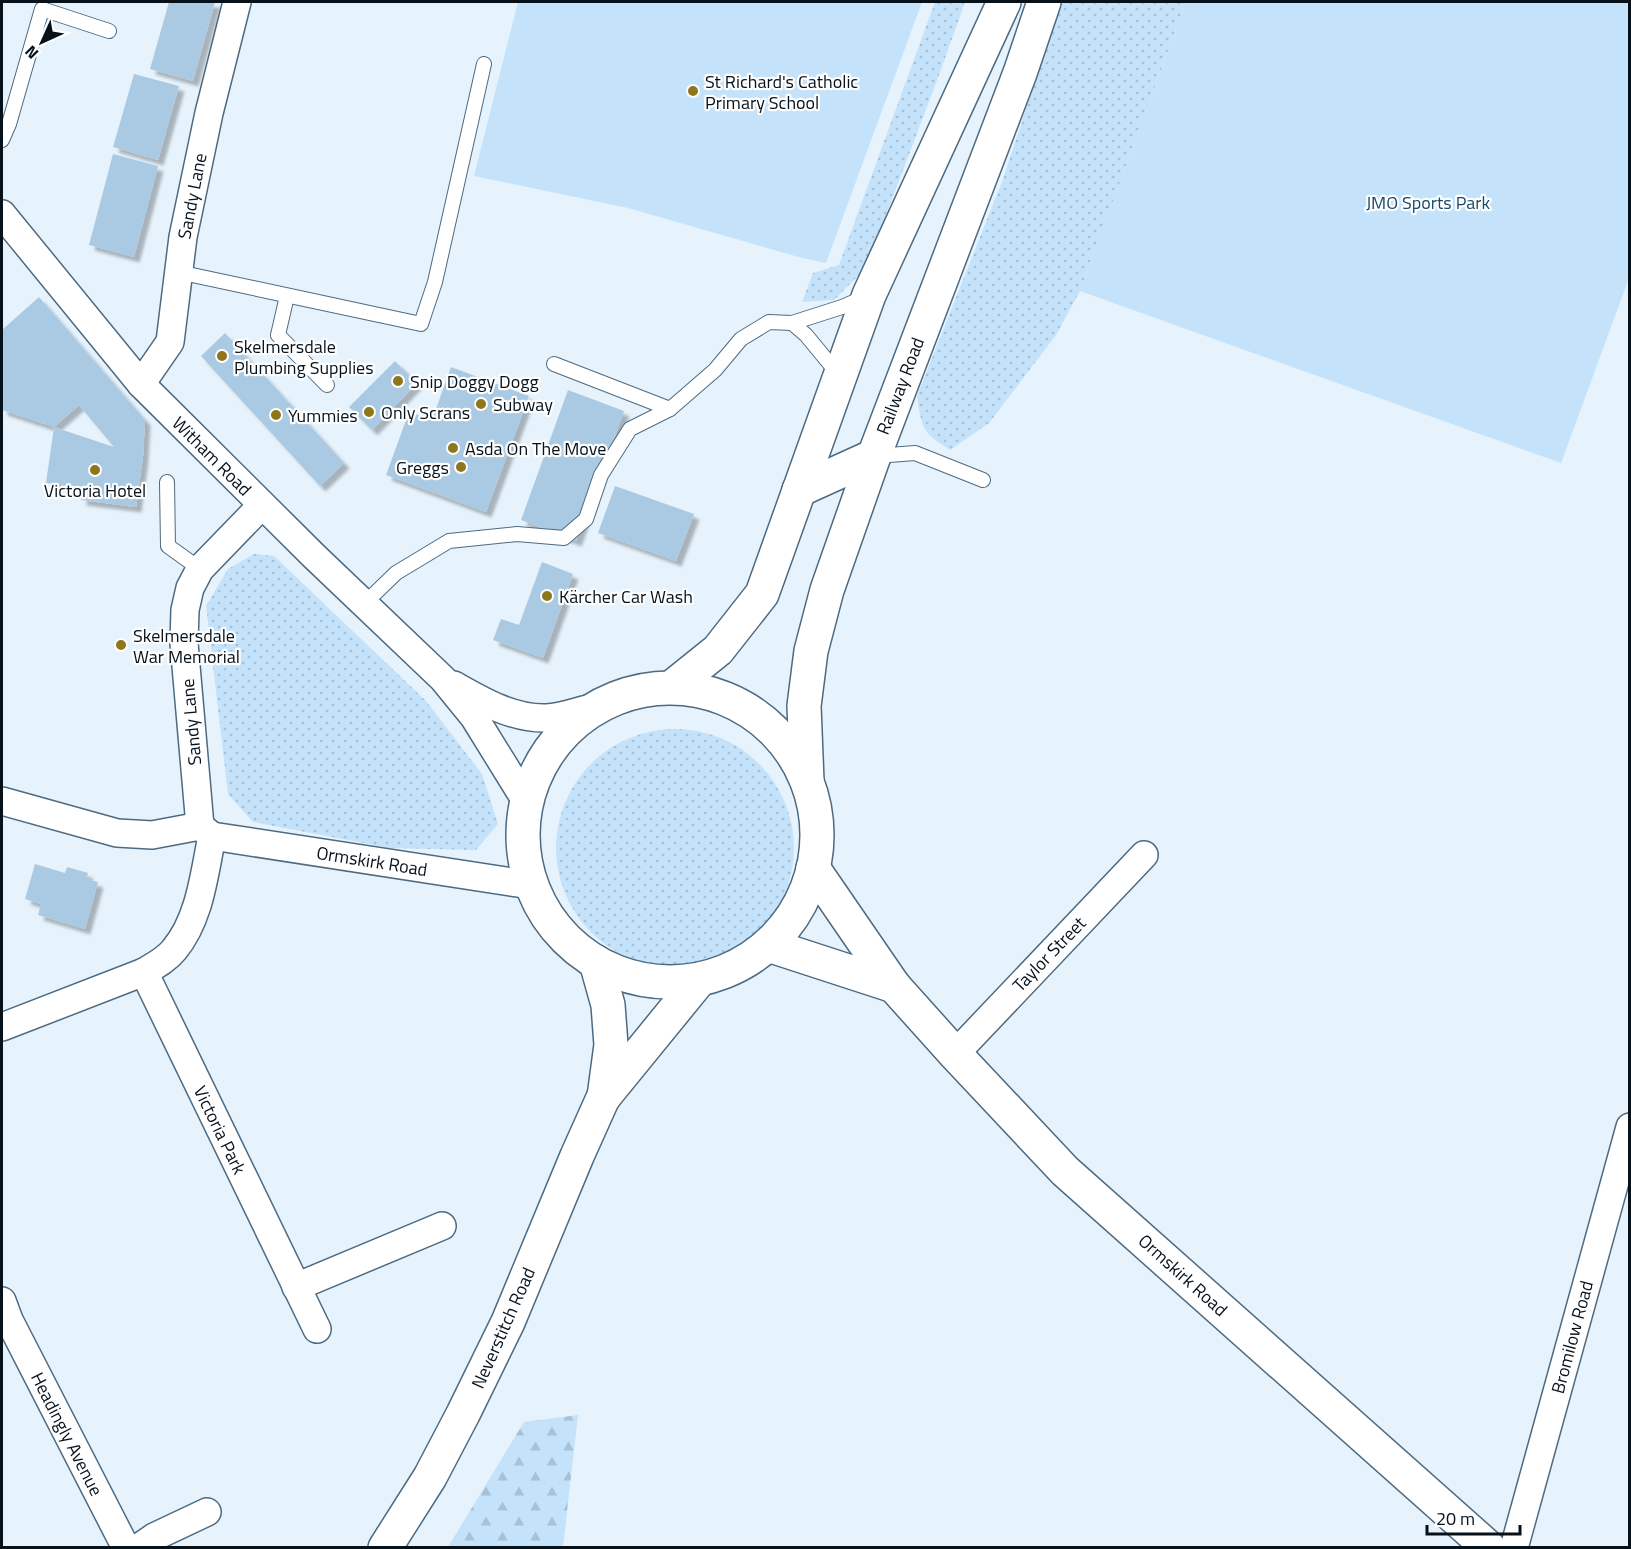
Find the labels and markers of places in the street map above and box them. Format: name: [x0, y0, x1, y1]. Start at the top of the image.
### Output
place label: St Richard's Catholic Primary School: [705, 68, 858, 116]
marker: St Richard's Catholic Primary School: [686, 84, 700, 98]
place label: Skelmersdale Plumbing Supplies: [234, 333, 374, 381]
marker: Skelmersdale Plumbing Supplies: [215, 349, 229, 363]
place label: Snip Doggy Dogg: [410, 368, 539, 395]
marker: Snip Doggy Dogg: [391, 374, 405, 388]
place label: Subway: [493, 391, 553, 418]
marker: Subway: [474, 397, 488, 411]
place label: Only Scrans: [381, 399, 470, 426]
place label: Yummies: [288, 402, 358, 429]
marker: Only Scrans: [362, 405, 376, 419]
marker: Yummies: [269, 408, 283, 422]
place label: Asda On The Move: [465, 435, 606, 462]
marker: Asda On The Move: [446, 441, 460, 455]
place label: Greggs: [396, 454, 449, 481]
marker: Greggs: [454, 460, 468, 474]
marker: Victoria Hotel: [88, 463, 102, 477]
place label: Victoria Hotel: [44, 477, 146, 504]
place label: Kärcher Car Wash: [559, 583, 693, 610]
marker: Kärcher Car Wash: [540, 589, 554, 603]
place label: Skelmersdale War Memorial: [133, 622, 240, 670]
marker: Skelmersdale War Memorial: [114, 638, 128, 652]

